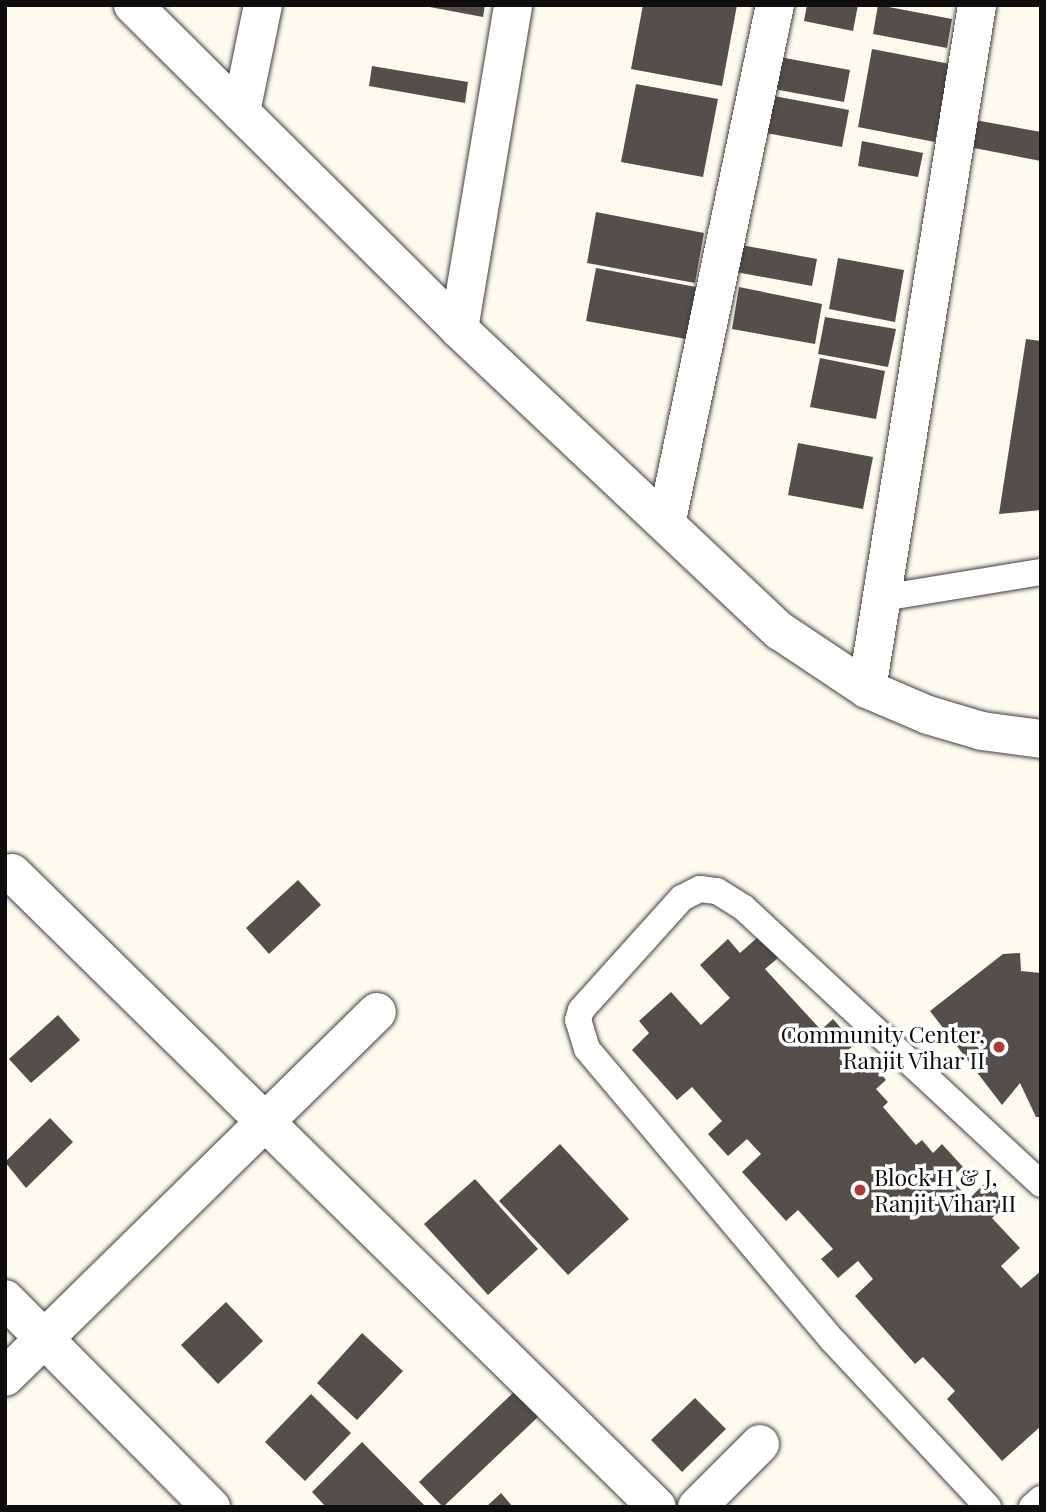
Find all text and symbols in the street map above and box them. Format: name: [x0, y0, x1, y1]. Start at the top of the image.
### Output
place label: Community Center, Ranjit Vihar II: [780, 1020, 985, 1074]
marker: Community Center, Ranjit Vihar II: [991, 1039, 1007, 1055]
place label: Block H & J, Ranjit Vihar II: [874, 1163, 1018, 1217]
marker: Block H & J, Ranjit Vihar II: [852, 1182, 868, 1198]

